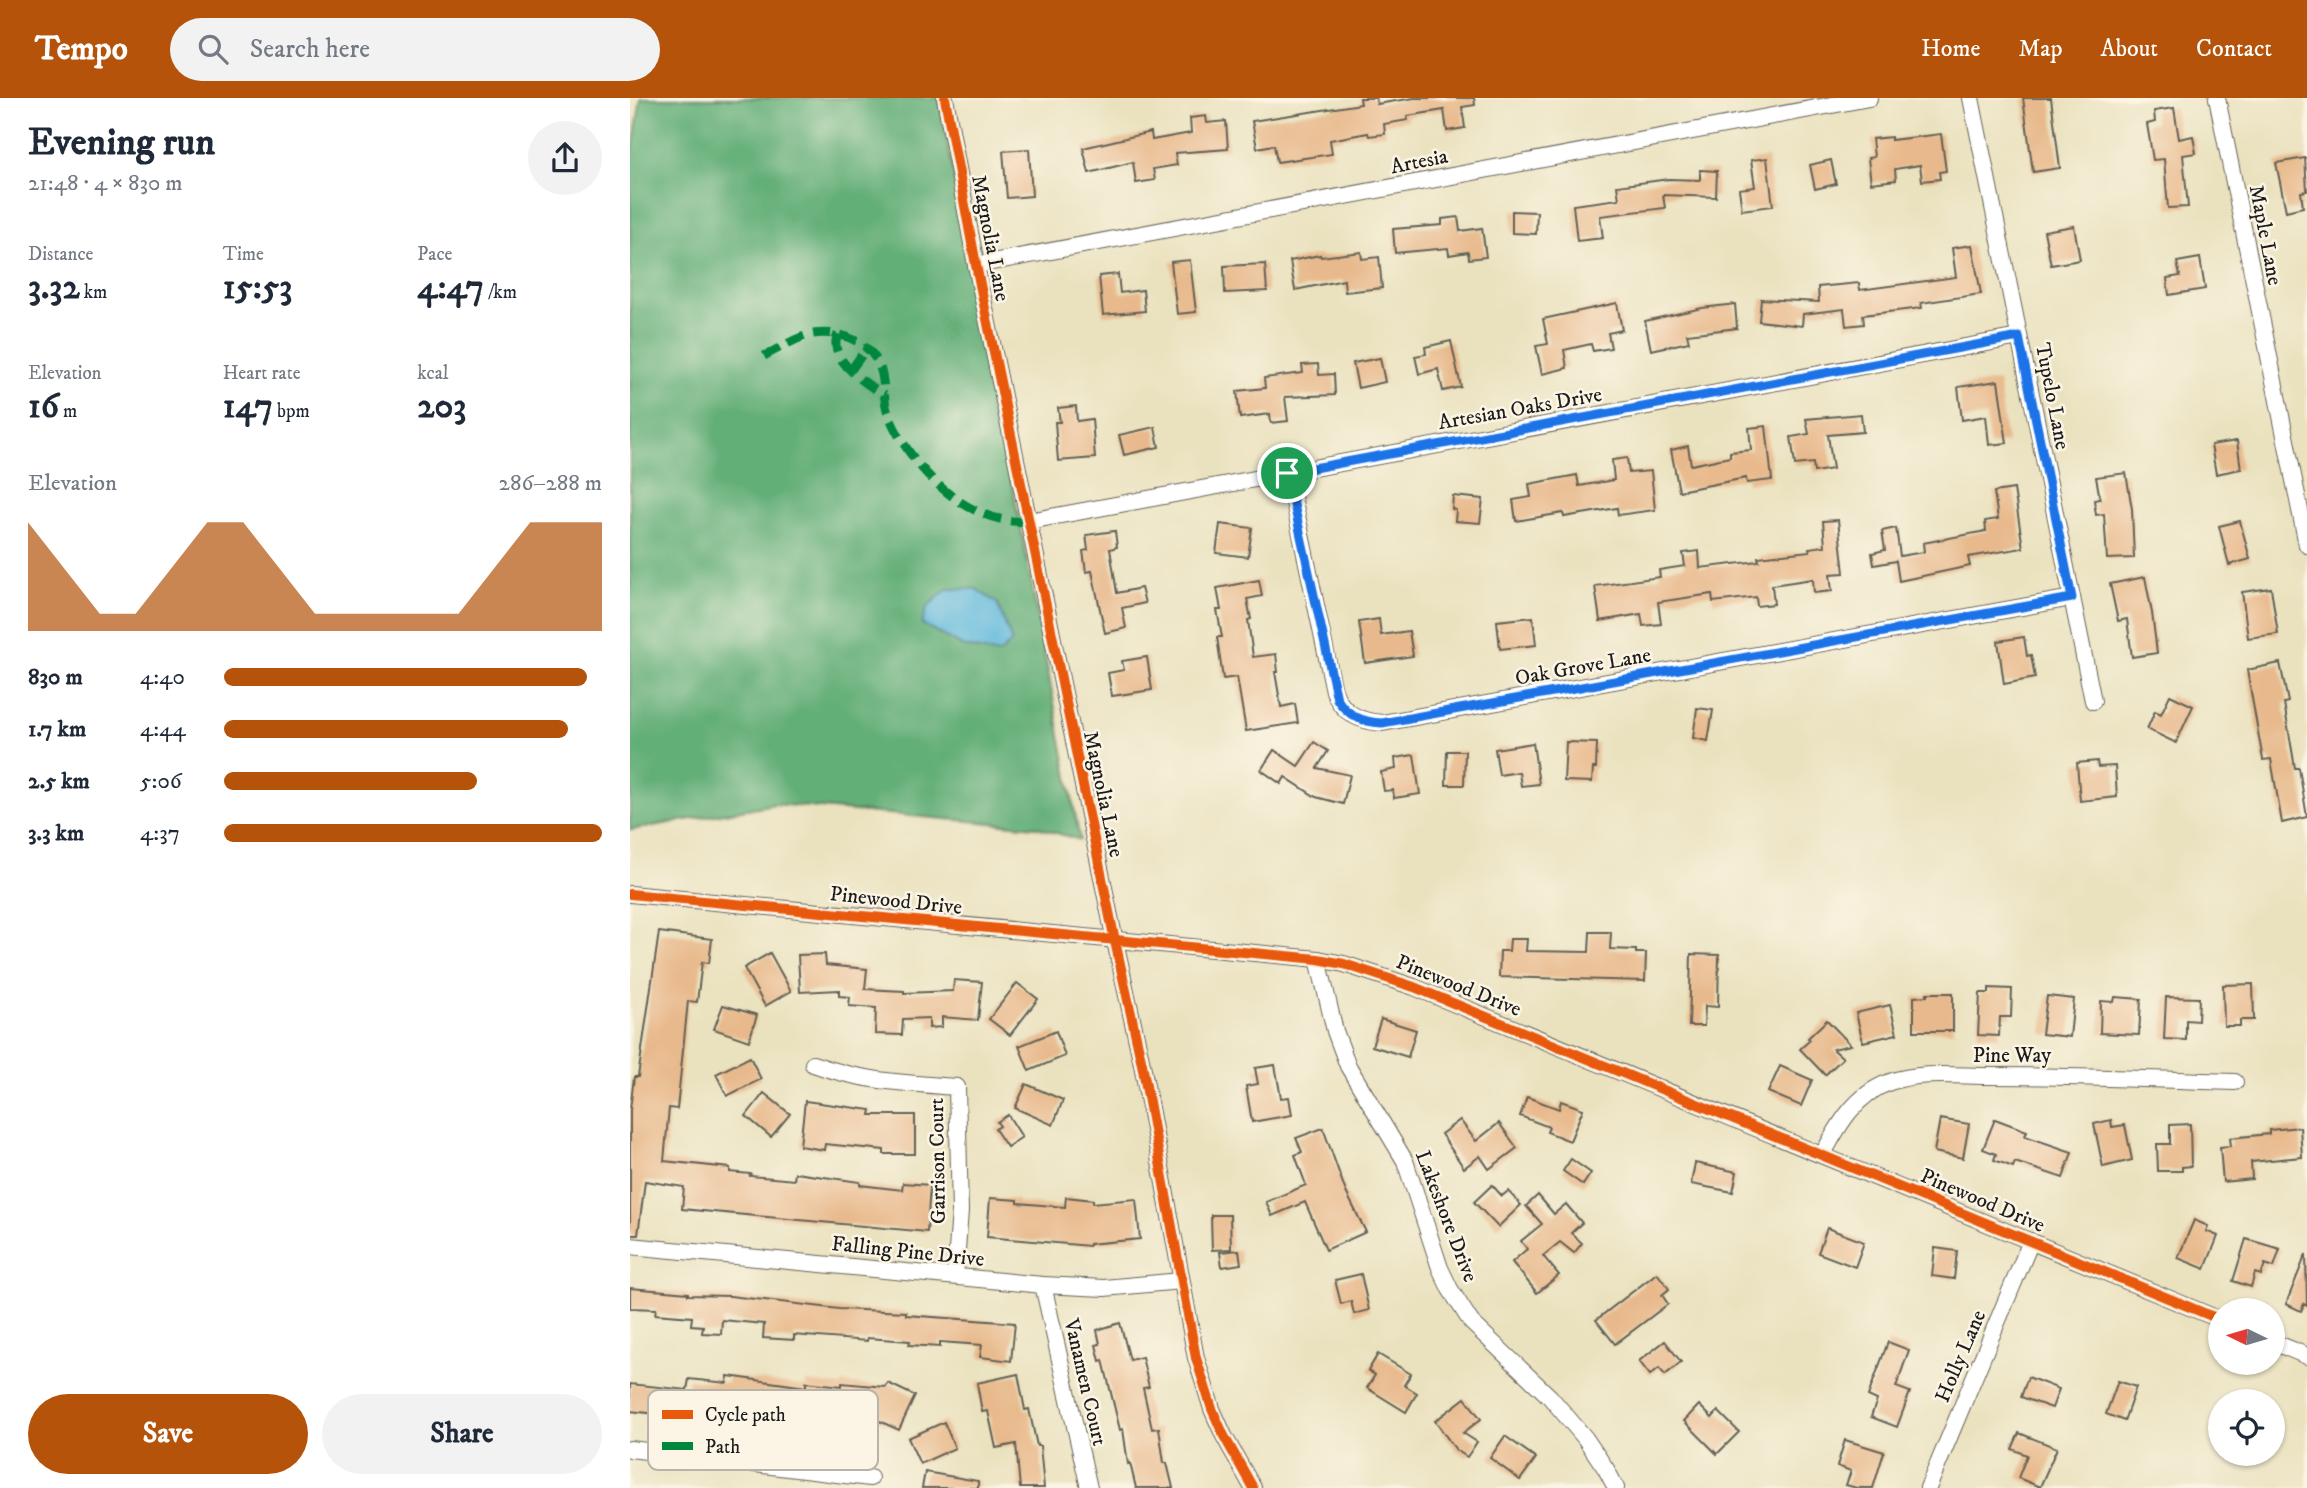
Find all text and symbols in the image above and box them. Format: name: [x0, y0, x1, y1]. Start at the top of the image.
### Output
search box: [170, 18, 660, 81]
text: Tempo: [35, 29, 128, 70]
icon: search: [194, 30, 232, 68]
text: Search here: [250, 33, 370, 66]
text: Home: [1921, 34, 1980, 64]
text: Map: [2018, 34, 2063, 64]
text: About: [2101, 34, 2158, 64]
text: Contact: [2196, 34, 2272, 64]
text: Evening run: [28, 119, 215, 167]
button: share: [528, 121, 602, 195]
street label: Artesia: [1388, 144, 1450, 180]
text: 21:48 · 4 × 830 m: [28, 169, 183, 198]
street label: Magnolia Lane: [965, 173, 1015, 304]
street label: Maple Lane: [2243, 183, 2288, 288]
text: Distance: [28, 243, 93, 266]
text: Time: [223, 243, 264, 266]
text: Pace: [417, 243, 452, 266]
text: 3.32: [28, 266, 80, 310]
text: 15:53: [223, 266, 292, 310]
text: 4:47: [417, 266, 484, 310]
text: km: [80, 281, 107, 304]
text: /km: [484, 281, 517, 304]
street label: Tupelo Lane: [2029, 341, 2075, 452]
text: Elevation: [28, 362, 102, 385]
text: Heart rate: [223, 362, 301, 385]
text: kcal: [417, 362, 449, 385]
street label: Artesian Oaks Drive: [1436, 382, 1604, 436]
text: 16: [28, 385, 59, 429]
text: 147: [223, 385, 273, 429]
text: 203: [417, 385, 466, 429]
text: m: [59, 400, 77, 423]
text: bpm: [273, 400, 310, 423]
pin: [1257, 443, 1317, 503]
icon: arrive: [1268, 454, 1306, 492]
text: Elevation: [28, 469, 117, 498]
text: 286–288 m: [499, 469, 602, 498]
street label: Oak Grove Lane: [1513, 642, 1653, 692]
text: 830 m: [28, 663, 83, 692]
text: 4:40: [140, 663, 185, 692]
text: 1.7 km: [28, 715, 86, 744]
text: 4:44: [140, 715, 186, 744]
street label: Magnolia Lane: [1077, 729, 1129, 860]
text: 2.5 km: [28, 767, 90, 796]
text: 5:06: [140, 767, 182, 796]
text: 3.3 km: [28, 819, 84, 848]
text: 4:37: [140, 819, 180, 848]
street label: Pinewood Drive: [829, 881, 964, 921]
street label: Pinewood Drive: [1392, 949, 1525, 1023]
street label: Pine Way: [1973, 1043, 2052, 1069]
street label: Garrison Court: [924, 1097, 952, 1224]
street label: Lakeshore Drive: [1409, 1147, 1483, 1286]
street label: Pinewood Drive: [1916, 1163, 2049, 1239]
street label: Falling Pine Drive: [830, 1231, 986, 1273]
north arrow: [2208, 1298, 2286, 1376]
map controls: [2208, 1298, 2285, 1466]
street label: Holly Lane: [1930, 1306, 1992, 1407]
street label: Vanamen Court: [1058, 1315, 1112, 1449]
button: locate: [2208, 1389, 2285, 1466]
legend: [648, 1390, 878, 1470]
button: Save: [28, 1394, 308, 1474]
button: Share: [322, 1394, 602, 1474]
text: Cycle path: [705, 1404, 786, 1427]
text: Path: [705, 1436, 740, 1459]

